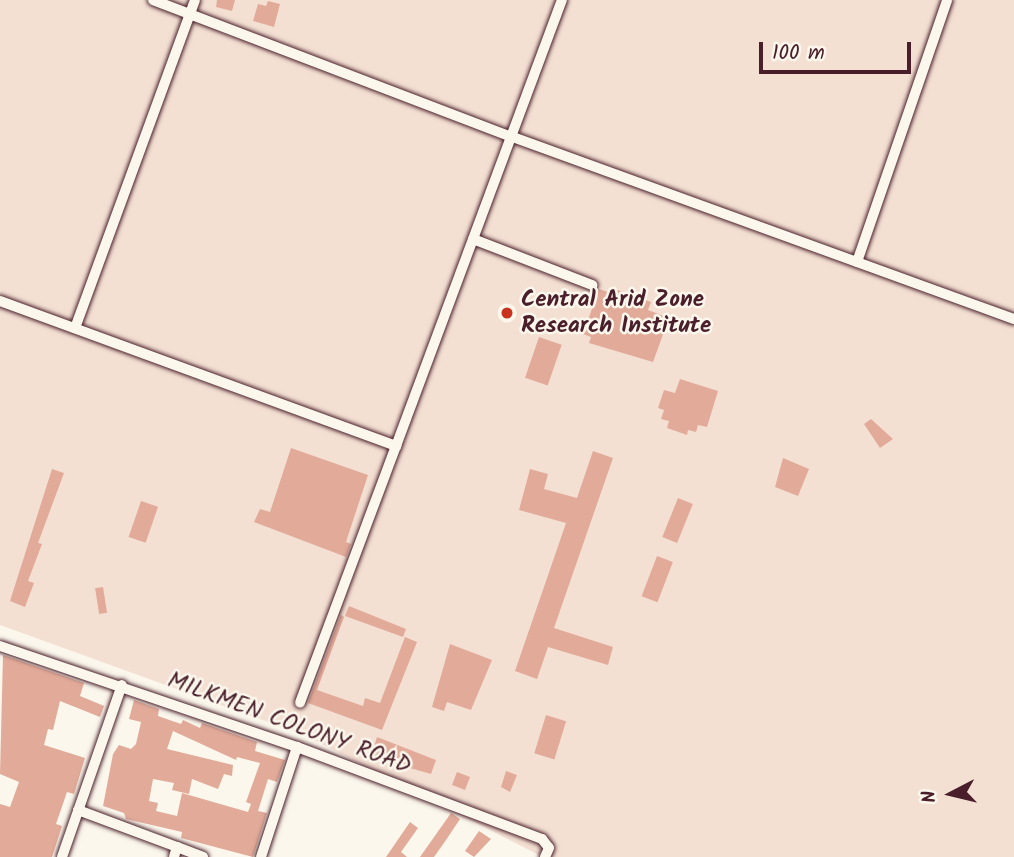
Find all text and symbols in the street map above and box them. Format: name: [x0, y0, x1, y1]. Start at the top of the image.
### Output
scale bar: [762, 28, 914, 72]
text: 100 m: [772, 37, 825, 70]
place label: Central Arid Zone Research Institute: [521, 286, 711, 340]
marker: Central Arid Zone Research Institute: [499, 305, 515, 321]
street label: MILKMEN COLONY ROAD: [164, 667, 414, 781]
north arrow: [916, 759, 986, 829]
text: N: [915, 789, 946, 804]

